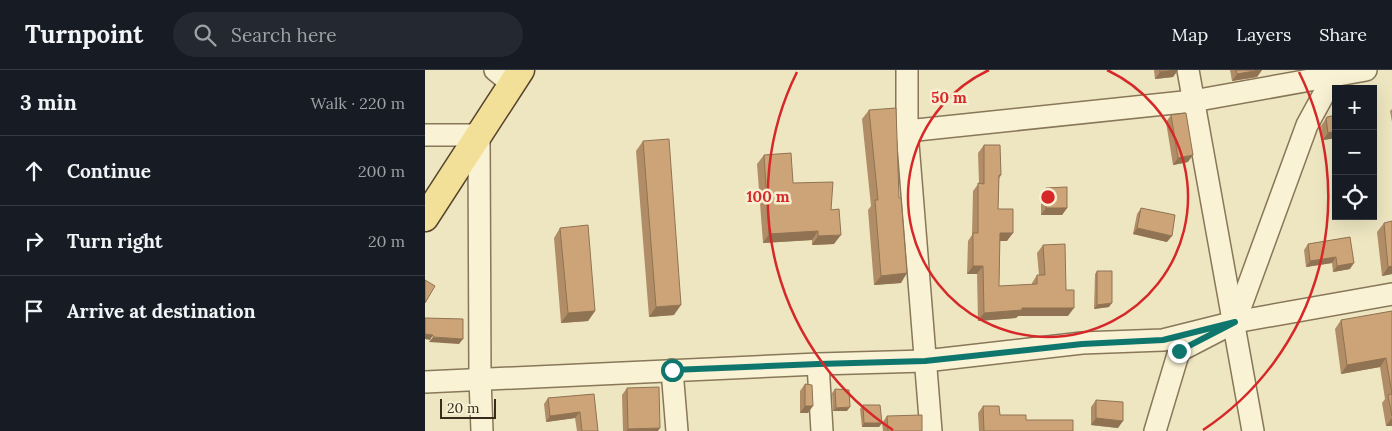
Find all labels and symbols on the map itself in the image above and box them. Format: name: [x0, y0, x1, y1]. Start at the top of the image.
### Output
text: 50 m: [931, 88, 967, 107]
text: 100 m: [747, 187, 790, 206]
centre of rings: [1039, 188, 1057, 206]
route end: [1168, 340, 1191, 363]
route start: [661, 359, 684, 382]
scale bar: [440, 396, 496, 419]

